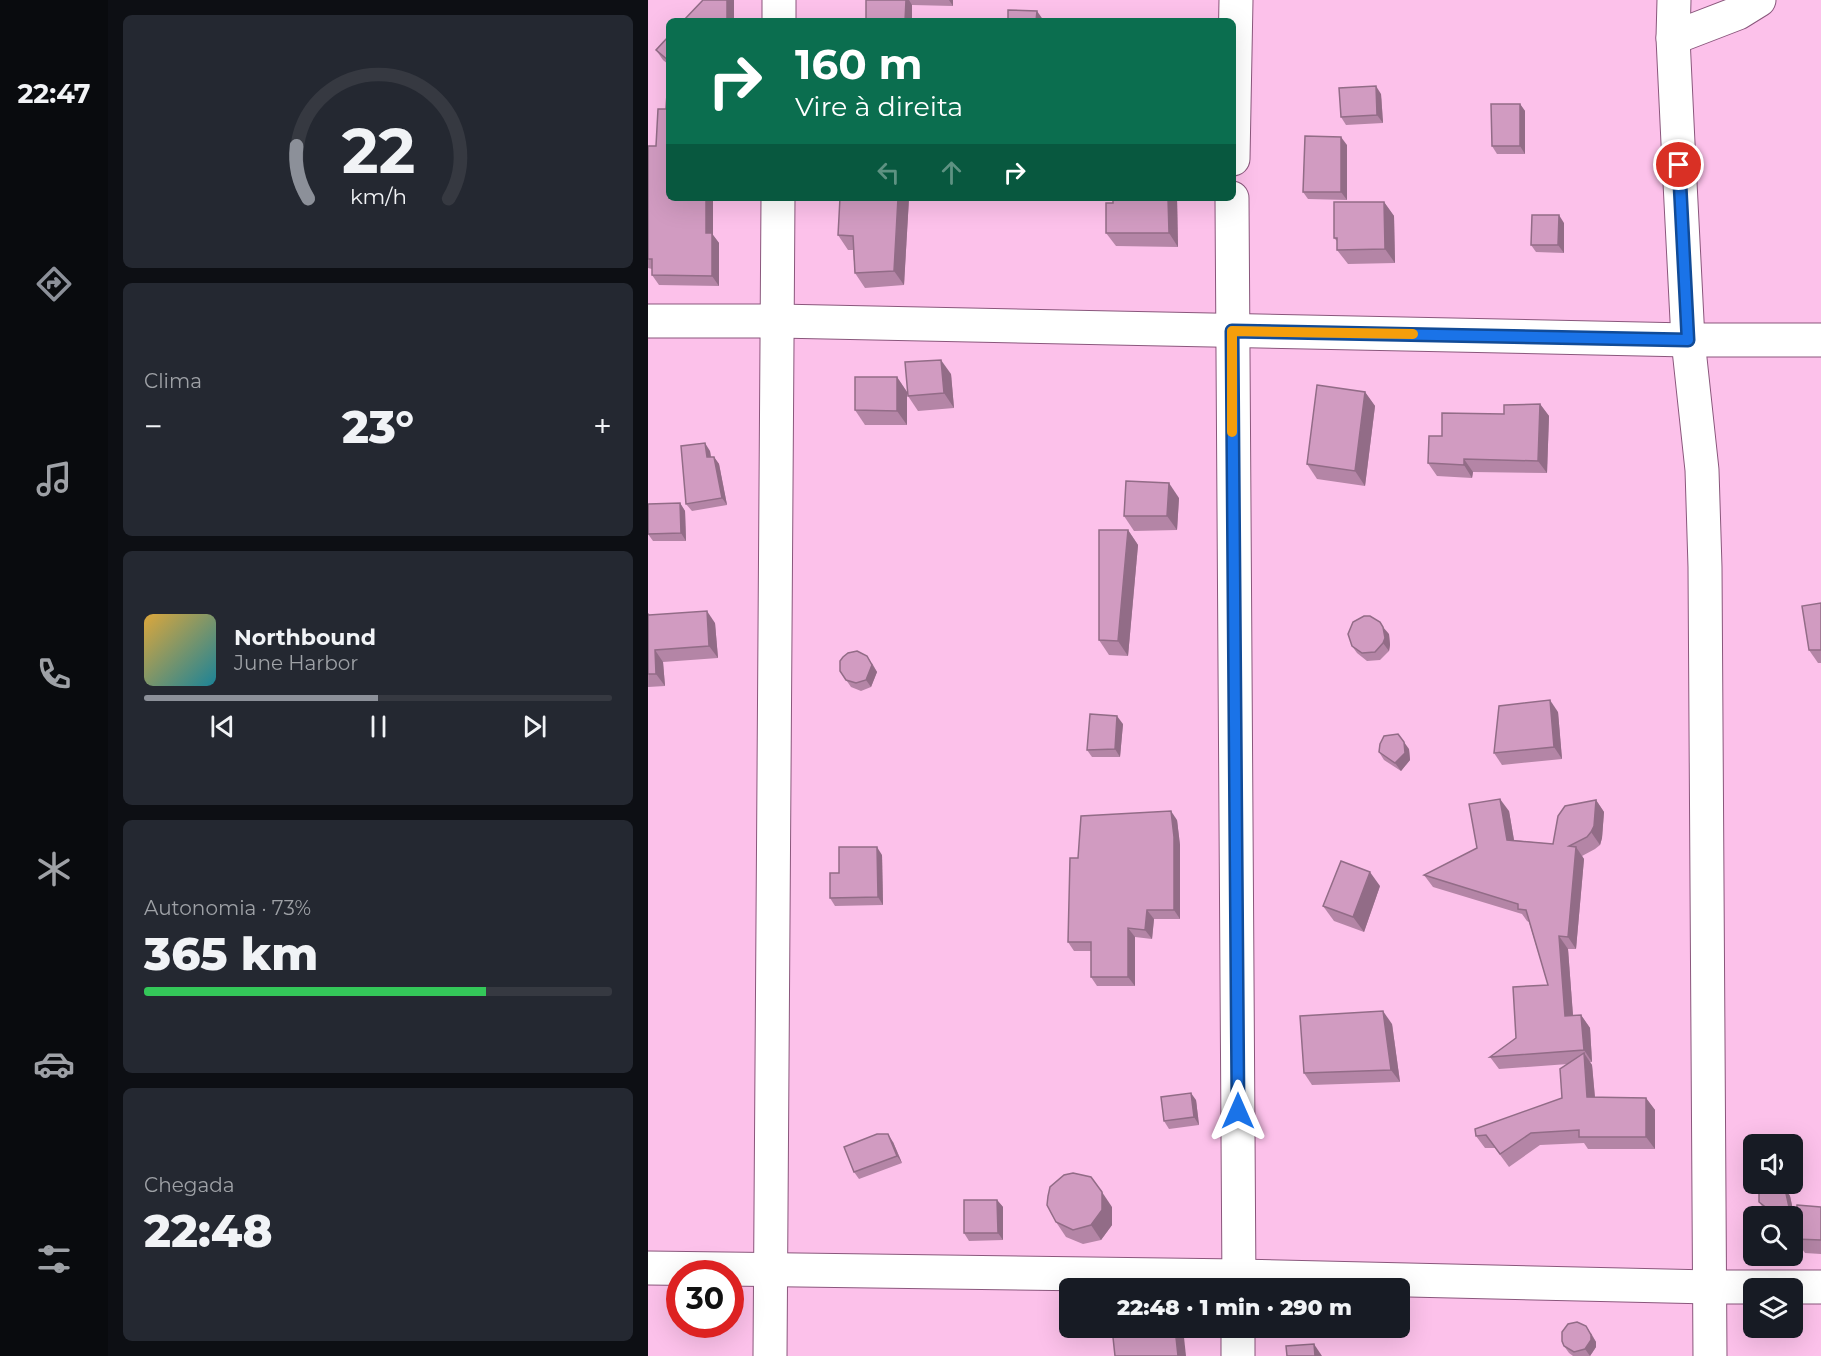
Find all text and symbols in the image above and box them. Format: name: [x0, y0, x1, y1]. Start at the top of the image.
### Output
text: 160 m: [795, 38, 923, 90]
icon: right: [696, 42, 774, 120]
text: 22:47: [17, 77, 91, 110]
text: Vire à direita: [795, 90, 963, 123]
text: 22: [341, 113, 415, 189]
pin: [1653, 139, 1704, 190]
icon: arrive: [1662, 148, 1695, 181]
icon: left: [872, 156, 905, 189]
icon: ahead: [935, 156, 968, 189]
icon: right: [998, 156, 1031, 189]
text: km/h: [349, 183, 407, 209]
icon: directions: [33, 263, 75, 305]
text: Clima: [144, 369, 202, 393]
text: 23°: [342, 399, 414, 454]
text: −: [144, 406, 163, 446]
text: +: [593, 406, 612, 446]
icon: music: [33, 458, 75, 500]
text: Northbound: [234, 624, 376, 651]
text: June Harbor: [234, 651, 358, 675]
icon: phone: [33, 653, 75, 695]
icon: previous: [206, 710, 239, 743]
icon: pause: [362, 710, 395, 743]
icon: next: [518, 710, 551, 743]
icon: climate: [33, 848, 75, 890]
text: Autonomia · 73%: [144, 896, 311, 920]
text: 365 km: [144, 926, 318, 981]
icon: car: [33, 1043, 75, 1085]
position arrow: [1206, 1079, 1270, 1143]
map controls: [1743, 1134, 1803, 1338]
button: sound: [1743, 1134, 1803, 1194]
text: Chegada: [144, 1173, 235, 1197]
text: 22:48: [144, 1203, 273, 1258]
button: search: [1743, 1206, 1803, 1266]
icon: filters: [33, 1238, 75, 1280]
speed limit sign: 30: [666, 1260, 744, 1338]
button: layers: [1743, 1278, 1803, 1338]
text: 22:48 · 1 min · 290 m: [1117, 1294, 1352, 1321]

